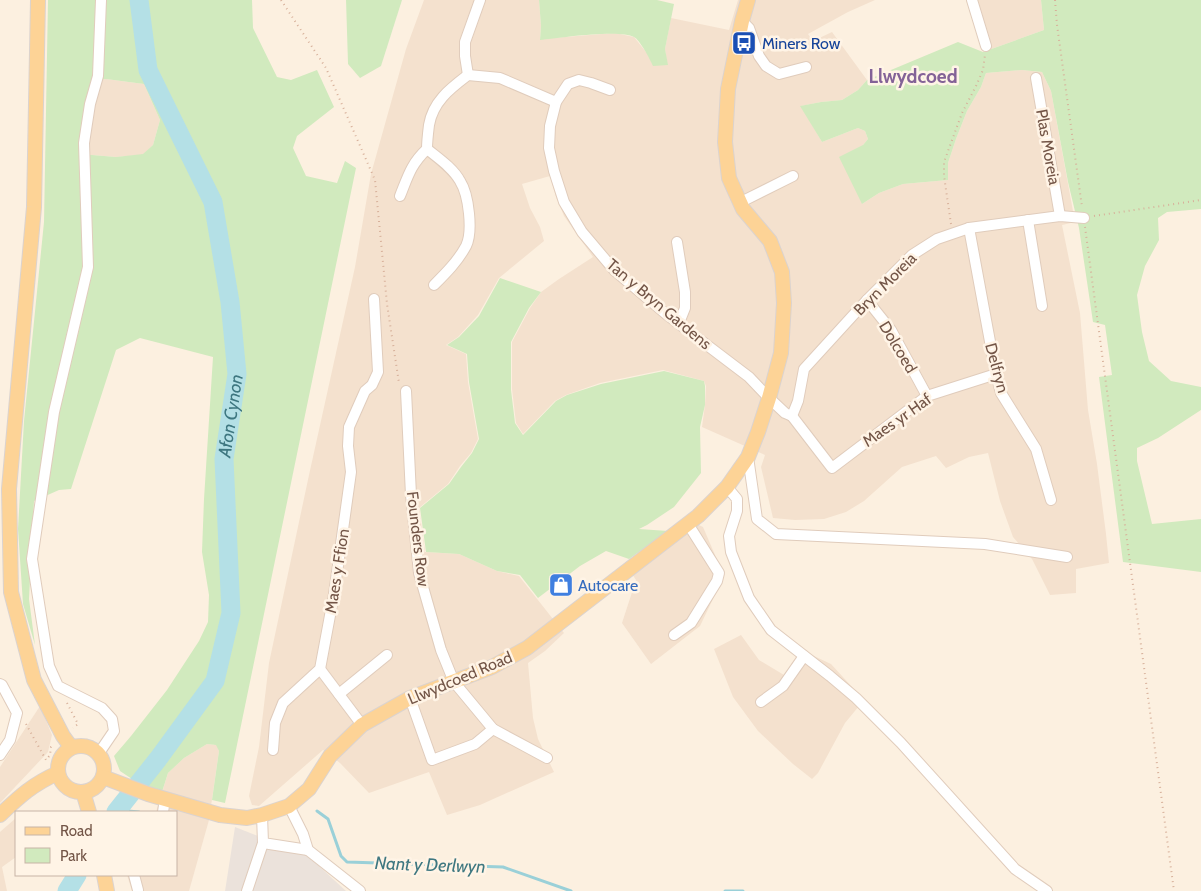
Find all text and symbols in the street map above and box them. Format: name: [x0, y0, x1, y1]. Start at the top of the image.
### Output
bus stop icon: Miners Row: [731, 30, 757, 56]
place label: Miners Row: [762, 34, 841, 53]
district label: Llwydcoed: [869, 65, 957, 88]
street label: Plas Moreia: [1032, 108, 1064, 187]
street label: Bryn Moreia: [850, 248, 921, 319]
street label: Tan y Bryn Gardens: [603, 255, 715, 353]
street label: Dolcoed: [875, 318, 921, 376]
street label: Delfryn: [981, 341, 1013, 395]
water label: Afon Cynon: [213, 373, 248, 460]
street label: Maes yr Haf: [859, 389, 936, 451]
street label: Founders Row: [403, 490, 433, 588]
street label: Maes y Ffion: [321, 527, 353, 615]
shop icon: Autocare: [548, 572, 574, 598]
place label: Autocare: [578, 576, 638, 595]
street label: Llwydcoed Road: [405, 647, 515, 709]
legend: [15, 811, 178, 876]
text: Road: [60, 822, 93, 840]
text: Park: [60, 847, 87, 865]
water label: Nant y Derlwyn: [374, 852, 486, 878]

